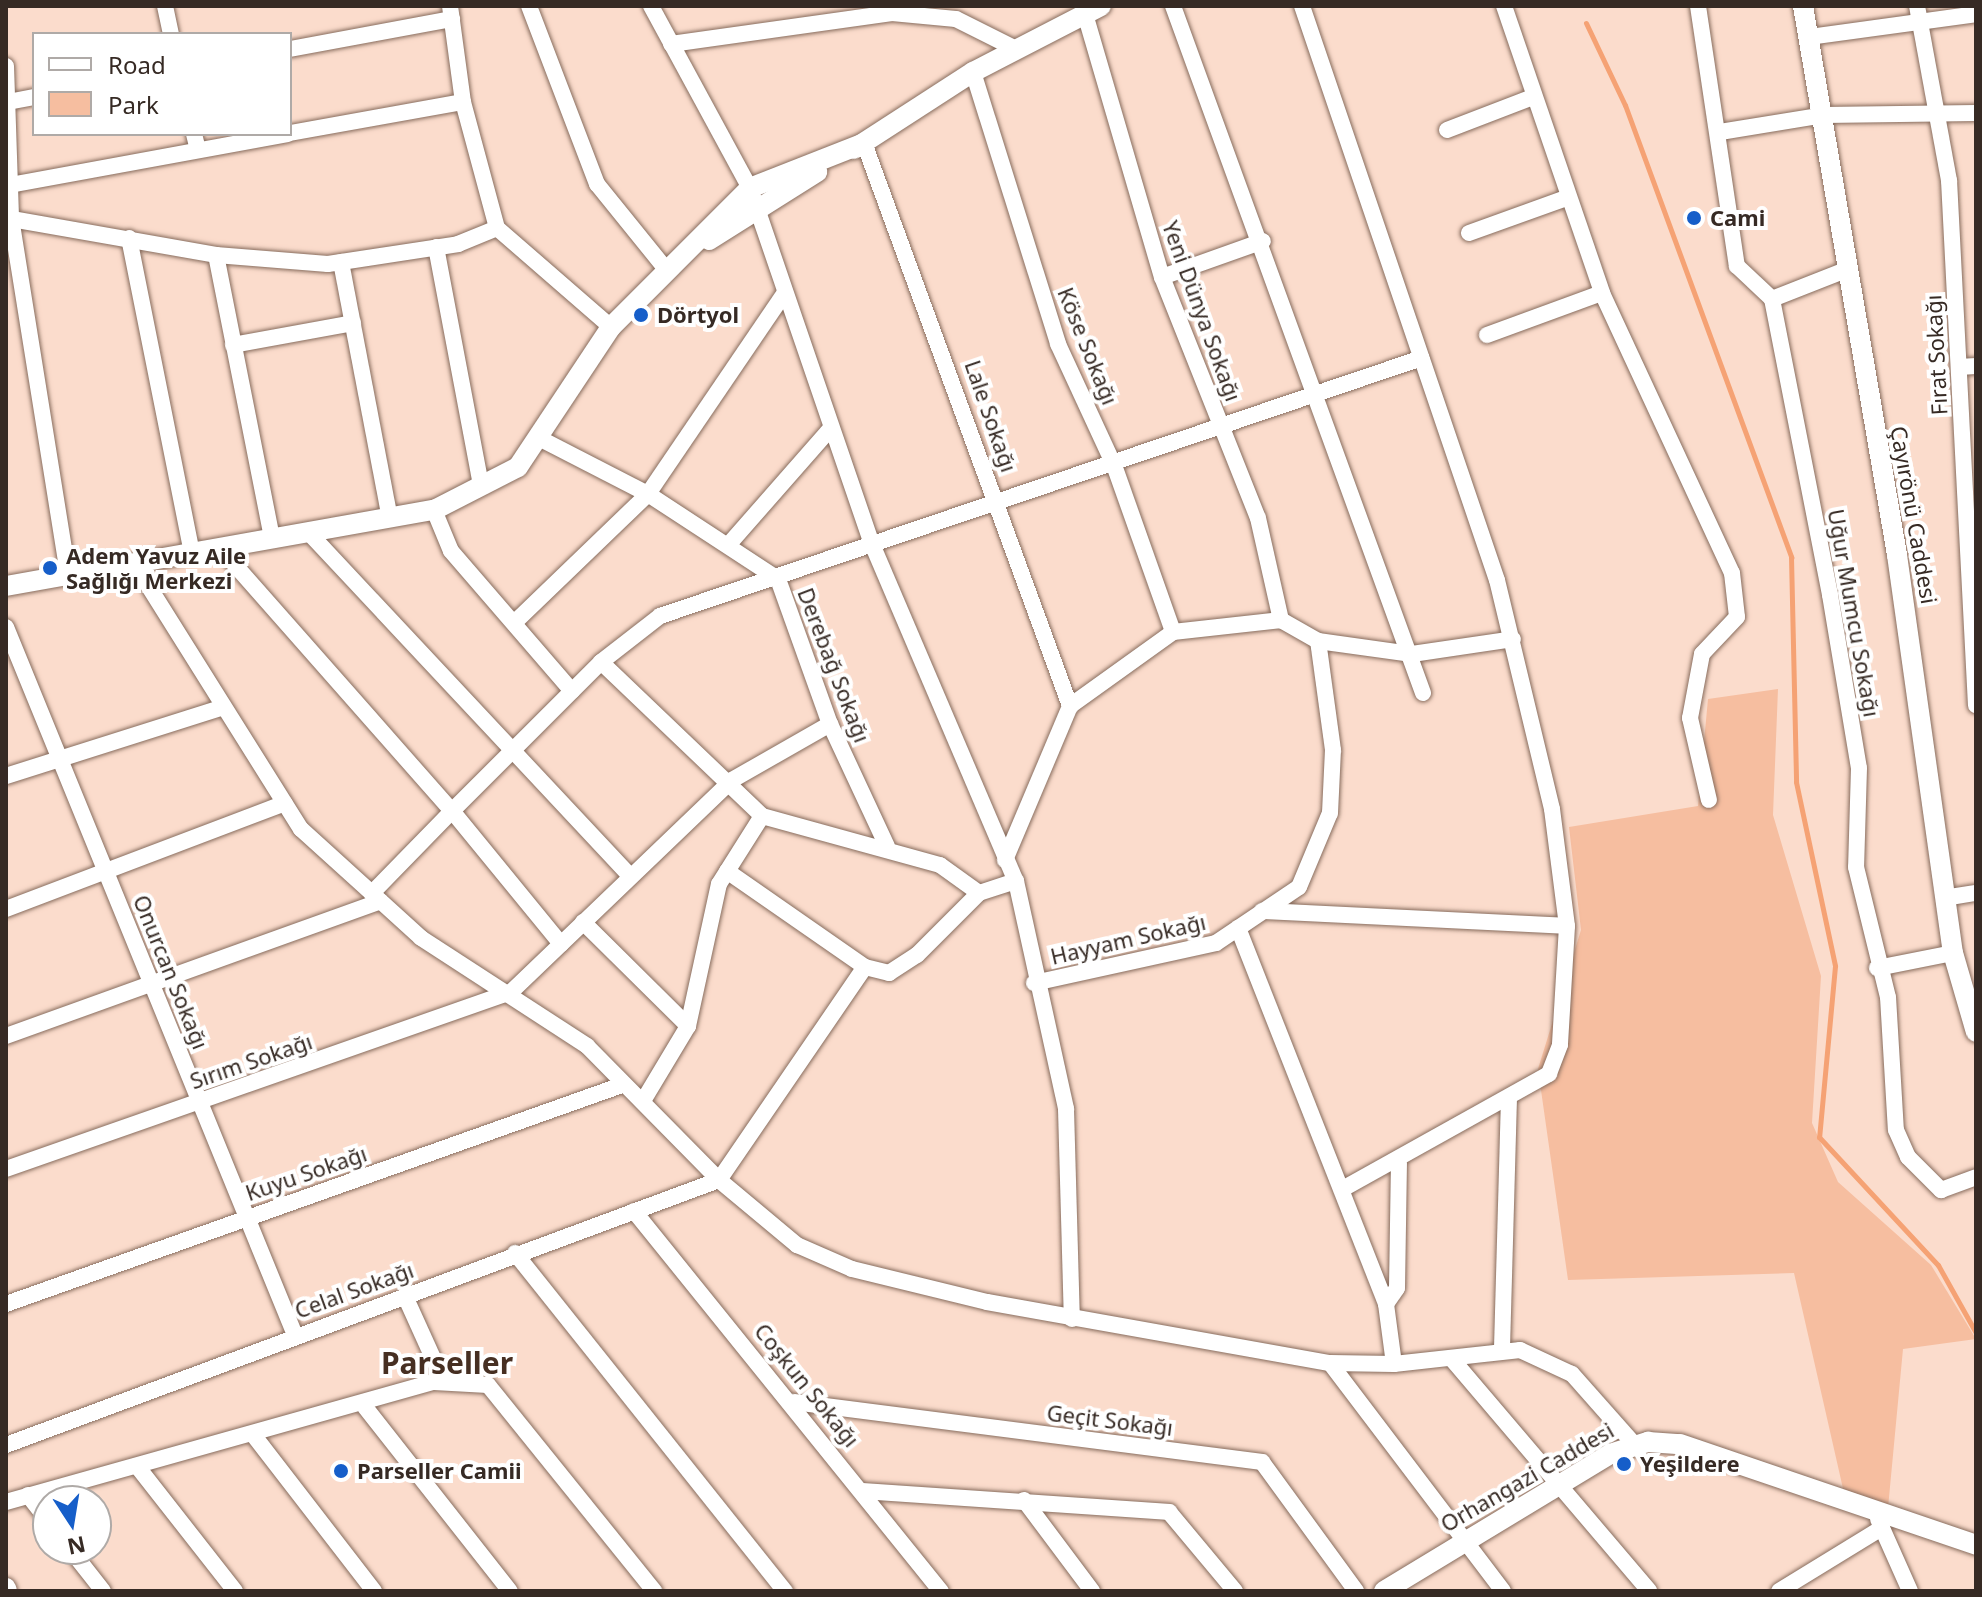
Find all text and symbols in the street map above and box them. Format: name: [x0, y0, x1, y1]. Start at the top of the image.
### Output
legend: [32, 32, 292, 136]
text: Road: [108, 48, 166, 81]
text: Park: [108, 88, 159, 121]
place label: Cami: [1710, 205, 1765, 231]
marker: Cami: [1685, 209, 1703, 227]
street label: Yeni Dünya Sokağı: [1157, 217, 1247, 405]
street label: Köse Sokağı: [1052, 283, 1124, 409]
street label: Fırat Sokağı: [1920, 294, 1952, 416]
place label: Dörtyol: [657, 302, 739, 328]
marker: Dörtyol: [632, 306, 650, 324]
street label: Lale Sokağı: [960, 357, 1022, 475]
street label: Çayırönü Caddesi: [1885, 424, 1943, 606]
street label: Uğur Mumcu Sokağı: [1823, 507, 1885, 719]
place label: Adem Yavuz Aile Sağlığı Merkezi: [66, 542, 246, 594]
marker: Adem Yavuz Aile Sağlığı Merkezi: [41, 559, 59, 577]
street label: Derebağ Sokağı: [792, 584, 876, 746]
street label: Onurcan Sokağı: [128, 891, 214, 1053]
street label: Hayyam Sokağı: [1048, 908, 1208, 970]
street label: Sırım Sokağı: [186, 1028, 316, 1094]
street label: Kuyu Sokağı: [242, 1140, 370, 1206]
street label: Celal Sokağı: [291, 1256, 417, 1324]
street label: Coşkun Sokağı: [749, 1318, 865, 1452]
district label: Parseller: [381, 1345, 513, 1381]
street label: Geçit Sokağı: [1045, 1399, 1175, 1441]
street label: Orhangazi Caddesi: [1436, 1417, 1618, 1537]
place label: Yeşildere: [1640, 1451, 1740, 1477]
marker: Yeşildere: [1615, 1455, 1633, 1473]
place label: Parseller Camii: [357, 1458, 522, 1484]
marker: Parseller Camii: [332, 1462, 350, 1480]
north arrow: [32, 1485, 112, 1565]
text: N: [65, 1530, 88, 1563]

